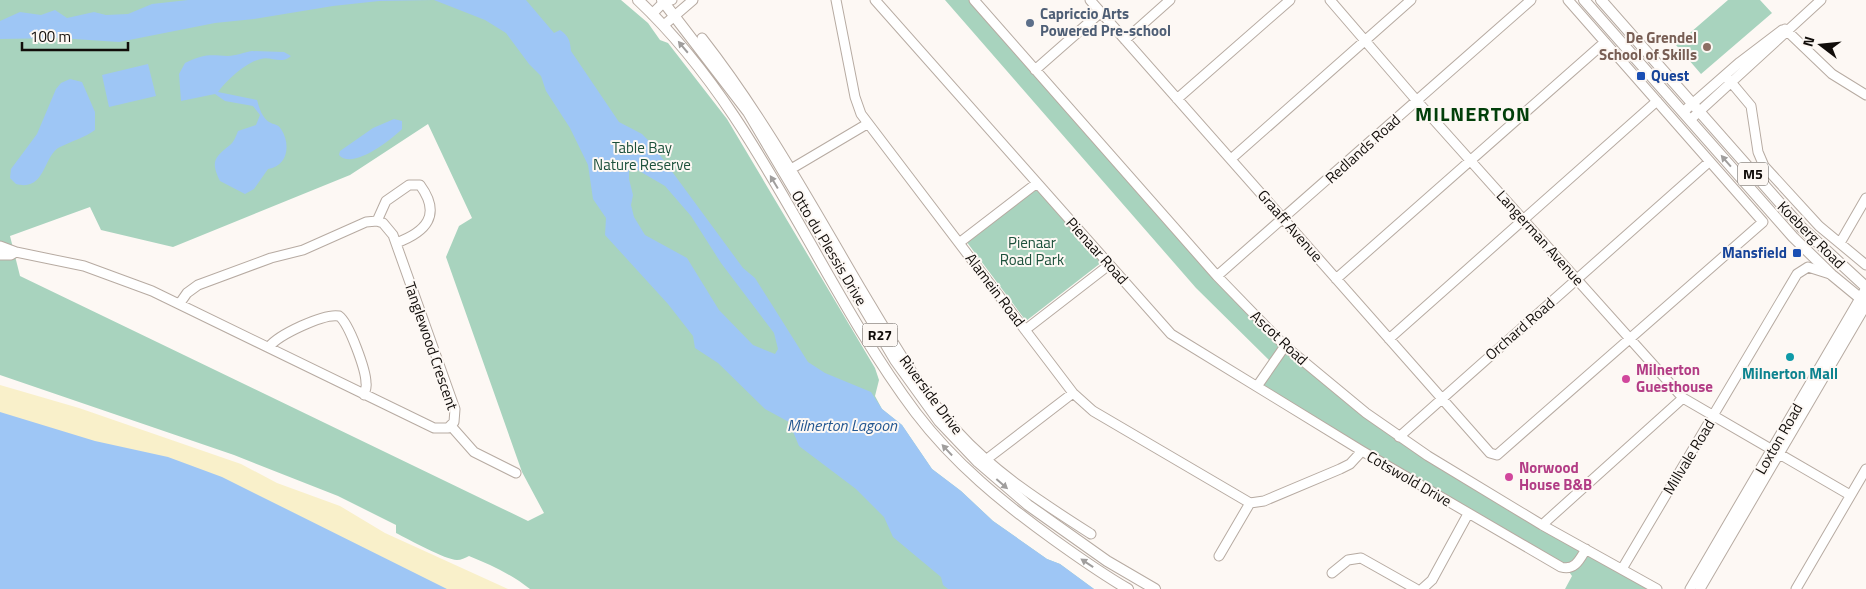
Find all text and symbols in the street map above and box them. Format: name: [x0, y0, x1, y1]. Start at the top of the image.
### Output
place label: Capriccio Arts Powered Pre-school: [1040, 2, 1171, 42]
marker: Capriccio Arts Powered Pre-school: [1024, 17, 1036, 29]
scale bar: [22, 20, 129, 52]
north arrow: [1796, 20, 1846, 70]
text: 100 m: [30, 25, 71, 48]
place label: De Grendel School of Skills: [1599, 26, 1697, 66]
text: N: [1797, 34, 1819, 49]
marker: De Grendel School of Skills: [1701, 41, 1713, 53]
one-way arrow: [677, 42, 689, 54]
place label: Quest: [1651, 64, 1690, 87]
marker: Quest: [1635, 70, 1647, 82]
district label: MILNERTON: [1415, 98, 1531, 129]
street label: Redlands Road: [1320, 109, 1405, 189]
park label: Table Bay Nature Reserve: [593, 136, 691, 176]
one-way arrow: [1720, 156, 1732, 168]
road number: M5: [1738, 162, 1768, 185]
one-way arrow: [770, 175, 779, 188]
street label: Graaff Avenue: [1252, 184, 1328, 267]
street label: Langerman Avenue: [1491, 185, 1590, 291]
street label: Otto du Plessis Drive: [786, 186, 873, 310]
street label: Koeberg Road: [1772, 195, 1851, 274]
street label: Pienaar Road: [1061, 212, 1134, 290]
park label: Pienaar Road Park: [1000, 231, 1064, 271]
place label: Mansfield: [1722, 241, 1787, 264]
marker: Mansfield: [1791, 247, 1803, 259]
street label: Alamein Road: [960, 248, 1031, 331]
street label: Tanglewood Crescent: [399, 279, 464, 414]
street label: Orchard Road: [1480, 292, 1560, 365]
street label: Ascot Road: [1245, 305, 1313, 370]
road number: R27: [862, 324, 898, 346]
street label: Riverside Drive: [894, 350, 969, 439]
marker: Milnerton Mall: [1784, 351, 1796, 363]
place label: Milnerton Guesthouse: [1636, 358, 1713, 398]
place label: Milnerton Mall: [1742, 362, 1838, 385]
marker: Milnerton Guesthouse: [1620, 373, 1632, 385]
street label: Loxton Road: [1749, 399, 1808, 479]
water label: Milnerton Lagoon: [787, 413, 898, 437]
street label: Millvale Road: [1657, 415, 1720, 499]
one-way arrow: [941, 444, 953, 456]
street label: Cotswold Drive: [1362, 445, 1456, 512]
place label: Norwood House B&B: [1519, 456, 1592, 496]
marker: Norwood House B&B: [1503, 471, 1515, 483]
one-way arrow: [996, 478, 1008, 490]
one-way arrow: [1080, 558, 1094, 568]

